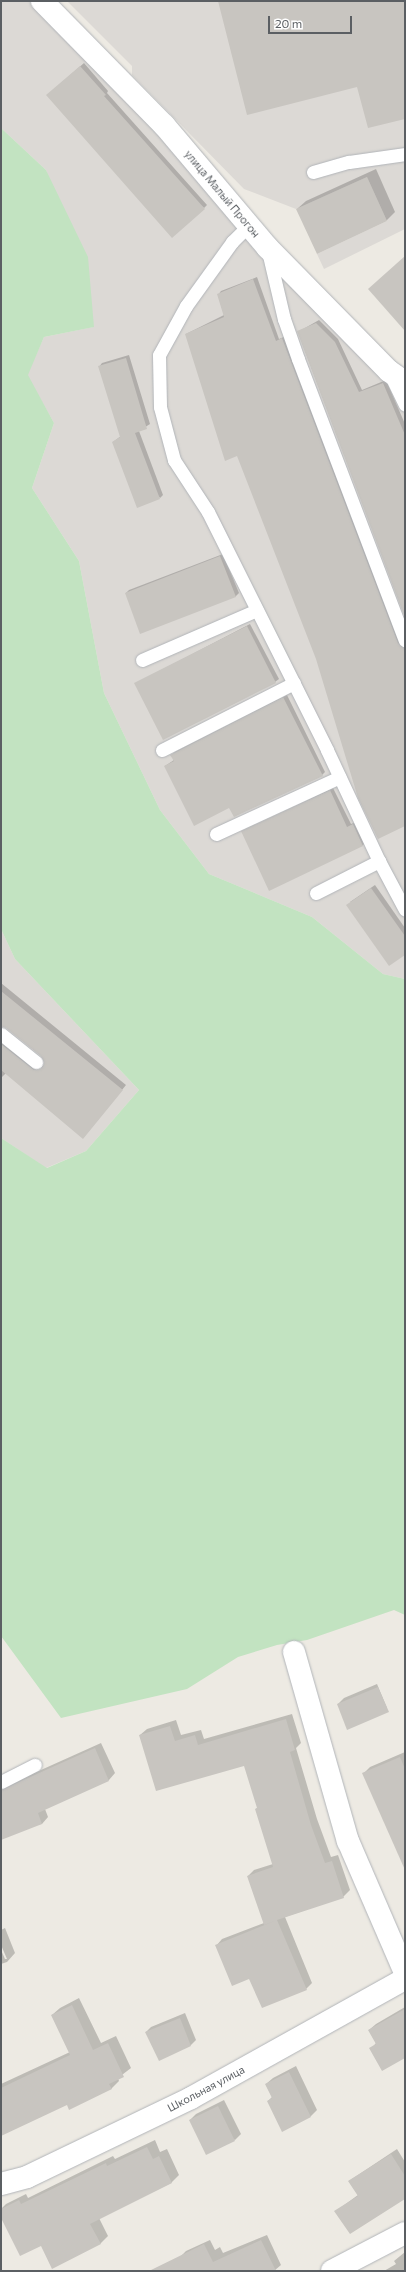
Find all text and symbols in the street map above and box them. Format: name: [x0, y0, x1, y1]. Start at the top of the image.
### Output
scale bar: [270, 8, 354, 34]
text: 20 m: [275, 16, 302, 30]
street label: улица Малый Прогон: [182, 148, 262, 240]
street label: Школьная улица: [165, 2063, 247, 2115]

